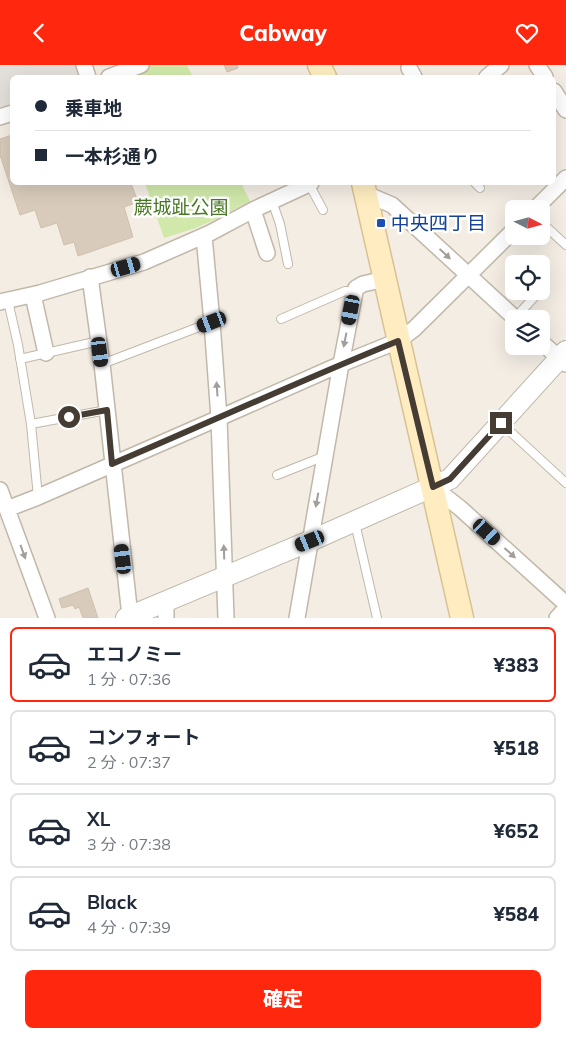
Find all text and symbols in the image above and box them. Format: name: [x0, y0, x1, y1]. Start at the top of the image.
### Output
icon: back: [25, 19, 53, 47]
text: Cabway: [239, 19, 327, 47]
icon: heart: [513, 19, 541, 47]
text: 乗車地: [65, 96, 122, 120]
text: 一本杉通り: [65, 144, 160, 168]
park label: 蕨城趾公園: [133, 195, 229, 219]
north arrow: [505, 200, 550, 245]
map controls: [505, 200, 550, 355]
place label: 中央四丁目: [391, 211, 486, 235]
marker: 中央四丁目: [375, 217, 387, 229]
one-way arrow: [439, 248, 451, 260]
button: locate: [505, 255, 550, 300]
car: [109, 256, 142, 278]
car: [340, 294, 361, 326]
car: [195, 310, 228, 334]
button: layers: [505, 310, 550, 355]
one-way arrow: [341, 333, 349, 349]
car: [90, 336, 109, 368]
one-way arrow: [213, 381, 221, 397]
route start: [58, 406, 80, 428]
route end: [490, 412, 512, 434]
one-way arrow: [313, 493, 321, 509]
car: [470, 516, 503, 548]
car: [293, 528, 326, 554]
car: [113, 543, 132, 575]
one-way arrow: [220, 544, 228, 560]
one-way arrow: [19, 545, 27, 560]
one-way arrow: [503, 547, 515, 559]
icon: car: [27, 642, 72, 687]
text: エコノミー: [87, 642, 182, 666]
text: ¥383: [493, 653, 539, 677]
text: 1 分 · 07:36: [87, 669, 171, 689]
icon: car: [27, 725, 72, 770]
text: コンフォート: [87, 725, 200, 749]
text: ¥518: [493, 736, 539, 760]
text: 2 分 · 07:37: [87, 752, 171, 772]
text: XL: [87, 807, 110, 831]
icon: car: [27, 808, 72, 853]
text: ¥652: [493, 819, 539, 843]
text: 3 分 · 07:38: [87, 834, 171, 854]
text: Black: [87, 890, 137, 914]
icon: car: [27, 891, 72, 936]
text: ¥584: [493, 902, 539, 926]
text: 4 分 · 07:39: [87, 917, 171, 937]
button: 確定: [25, 970, 541, 1028]

